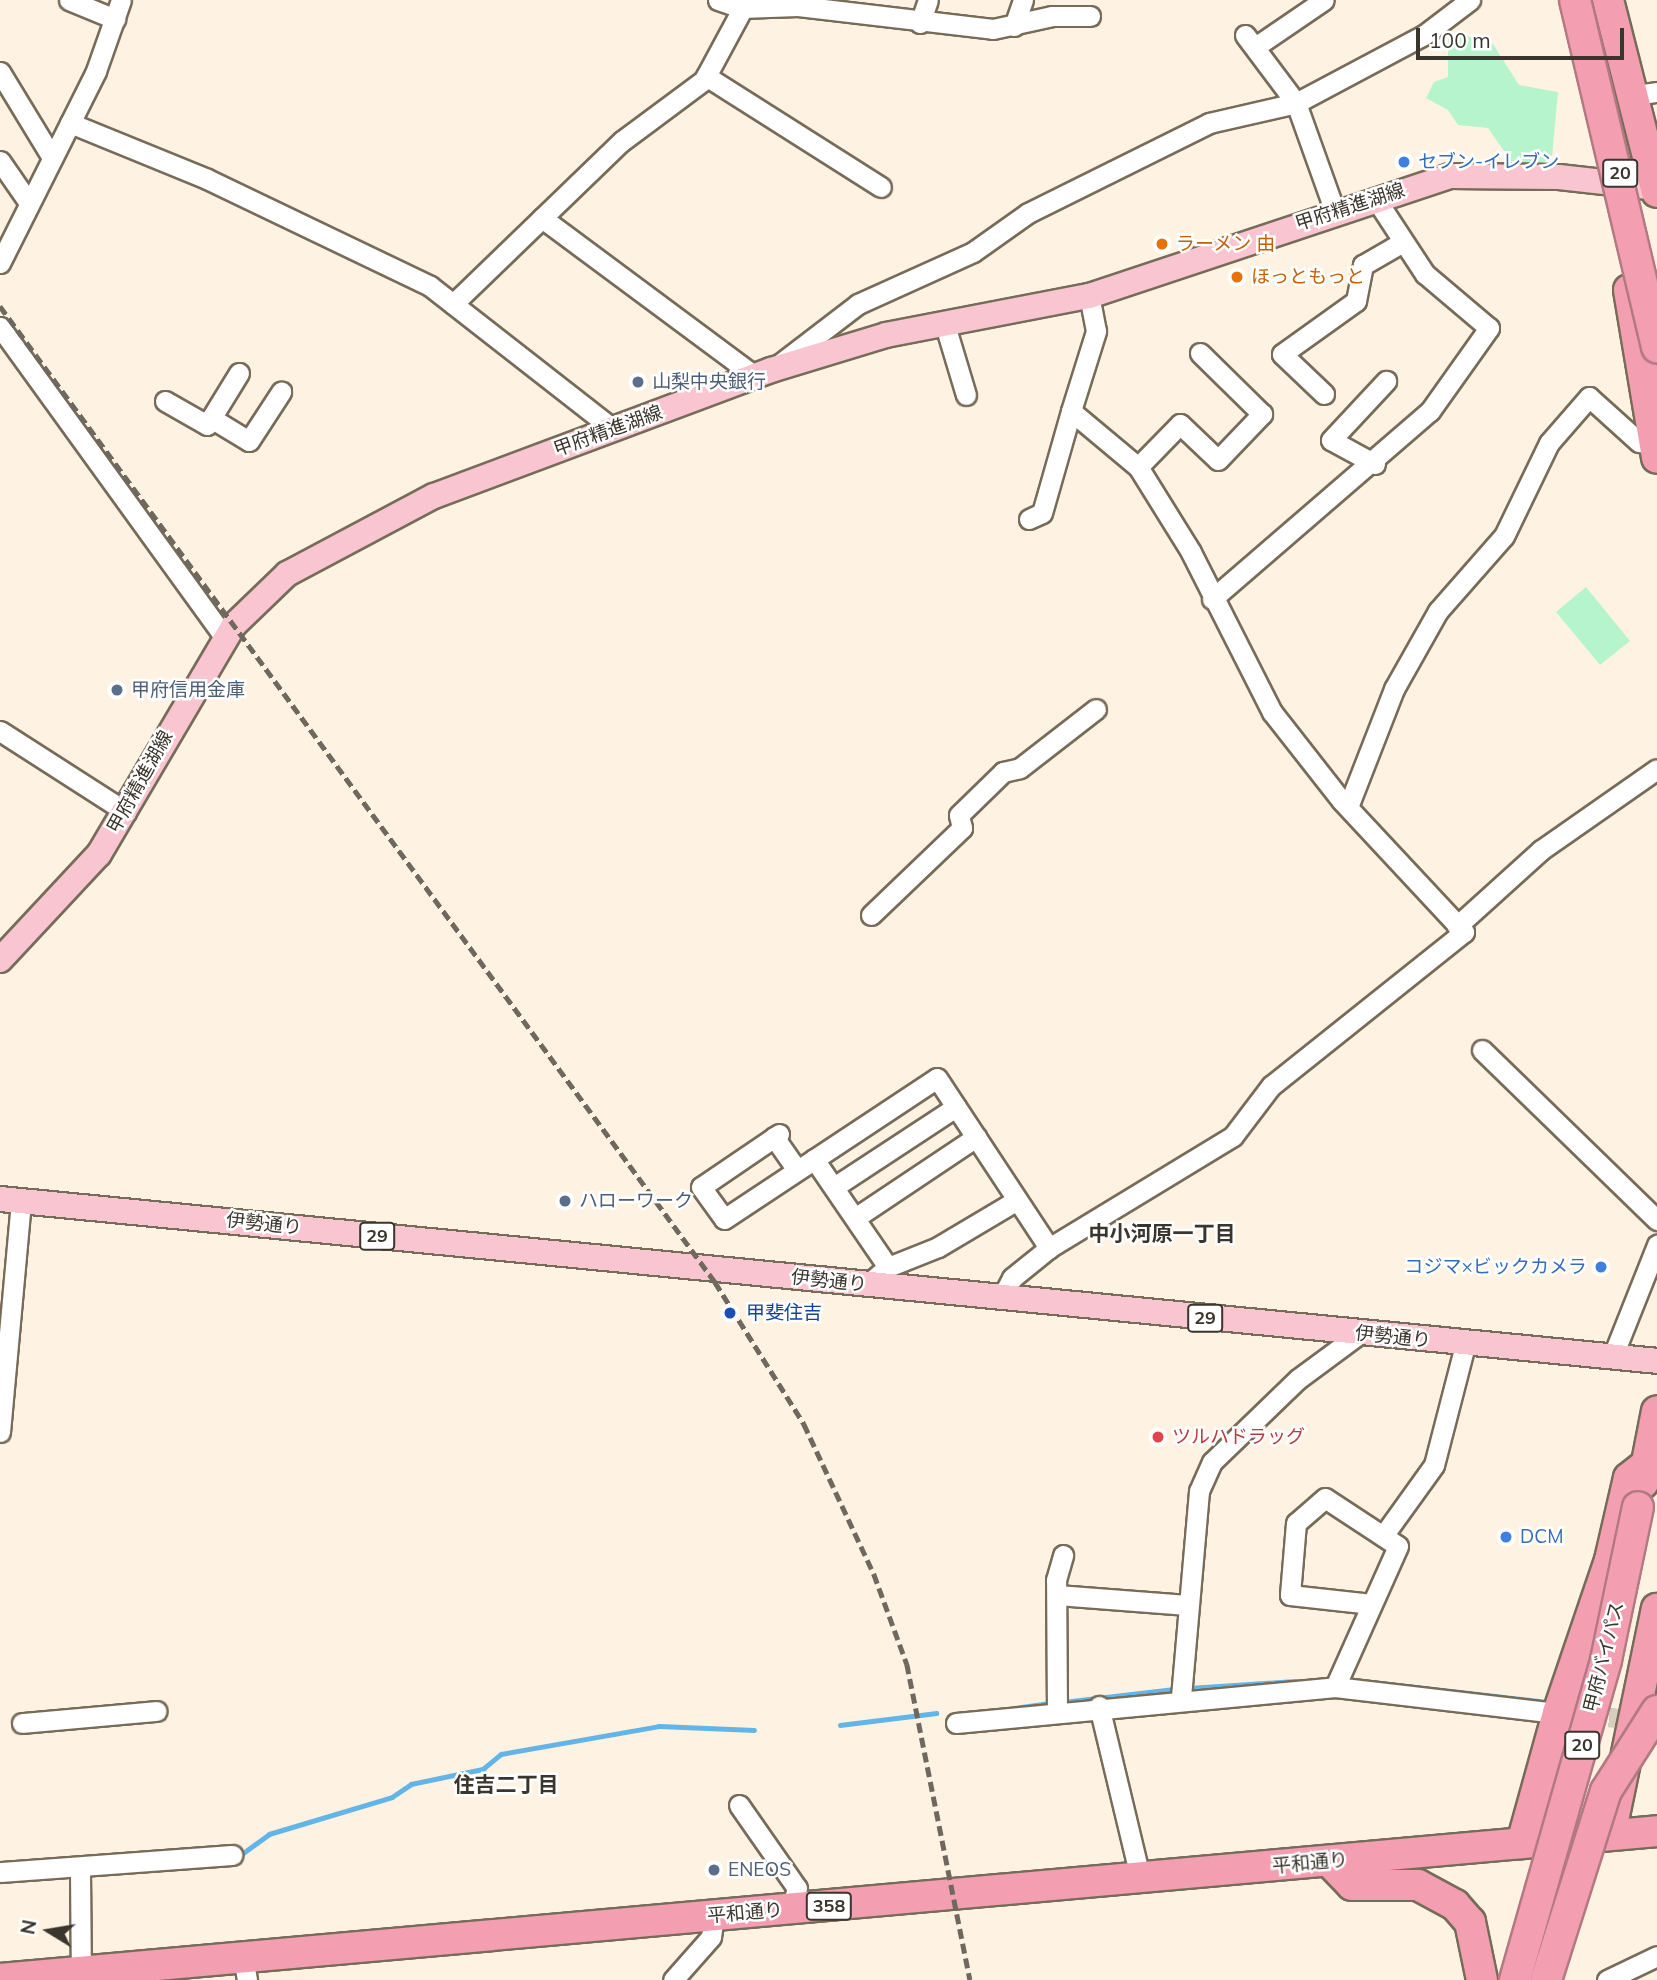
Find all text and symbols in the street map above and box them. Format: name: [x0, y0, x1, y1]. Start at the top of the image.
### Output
scale bar: [1419, 14, 1627, 58]
text: 100 m: [1429, 27, 1491, 53]
place label: セブン-イレブン: [1418, 151, 1559, 173]
marker: セブン-イレブン: [1396, 154, 1412, 170]
road number: 20: [1601, 158, 1639, 188]
street label: 甲府精進湖線: [1292, 179, 1408, 235]
place label: ラーメン 由: [1176, 233, 1276, 255]
marker: ラーメン 由: [1154, 236, 1170, 252]
place label: ほっともっと: [1251, 266, 1365, 288]
marker: ほっともっと: [1229, 269, 1245, 285]
place label: 山梨中央銀行: [652, 371, 766, 393]
marker: 山梨中央銀行: [630, 374, 646, 390]
street label: 甲府精進湖線: [551, 401, 665, 461]
place label: 甲府信用金庫: [131, 679, 245, 701]
marker: 甲府信用金庫: [109, 682, 125, 698]
street label: 甲府精進湖線: [102, 727, 178, 837]
place label: ハローワーク: [579, 1190, 693, 1212]
marker: ハローワーク: [557, 1193, 573, 1209]
street label: 伊勢通り: [225, 1209, 303, 1239]
district label: 中小河原一丁目: [1089, 1220, 1235, 1246]
road number: 29: [358, 1222, 396, 1251]
place label: コジマ×ビックカメラ: [1405, 1256, 1587, 1278]
marker: コジマ×ビックカメラ: [1593, 1259, 1609, 1275]
street label: 伊勢通り: [790, 1266, 868, 1296]
place label: 甲斐住吉: [746, 1302, 822, 1324]
marker: 甲斐住吉: [720, 1303, 740, 1323]
road number: 29: [1186, 1303, 1224, 1332]
street label: 伊勢通り: [1354, 1322, 1432, 1352]
place label: ツルハドラッグ: [1172, 1426, 1305, 1448]
marker: ツルハドラッグ: [1150, 1429, 1166, 1445]
place label: DCM: [1520, 1526, 1563, 1548]
marker: DCM: [1498, 1529, 1514, 1545]
street label: 甲府バイパス: [1579, 1599, 1629, 1715]
road number: 20: [1563, 1730, 1601, 1760]
district label: 住吉二丁目: [454, 1771, 558, 1797]
street label: 平和通り: [1271, 1848, 1349, 1878]
place label: ENEOS: [728, 1859, 791, 1881]
marker: ENEOS: [706, 1862, 722, 1878]
road number: 358: [804, 1892, 854, 1920]
north arrow: [14, 1896, 84, 1966]
street label: 平和通り: [706, 1898, 784, 1928]
text: N: [15, 1918, 42, 1936]

